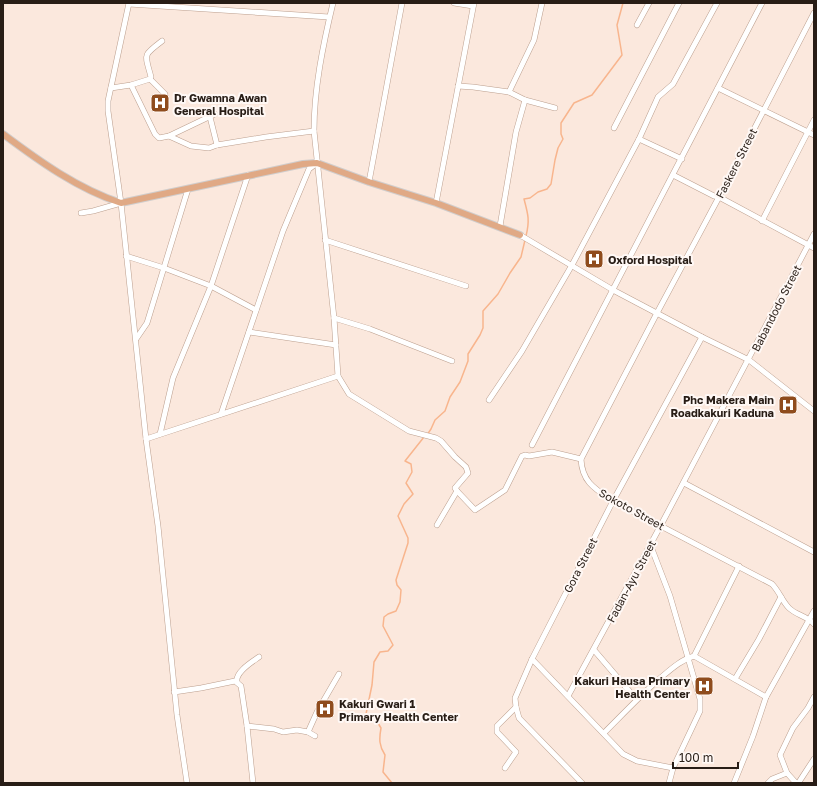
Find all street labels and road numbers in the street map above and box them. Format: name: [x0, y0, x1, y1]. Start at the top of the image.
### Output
street label: Faskere Street: [713, 126, 759, 200]
street label: Babandodo Street: [749, 263, 803, 353]
street label: Sokoto Street: [597, 486, 667, 532]
street label: Gora Street: [561, 535, 599, 595]
street label: Fadan-Ayu Street: [604, 538, 658, 624]

